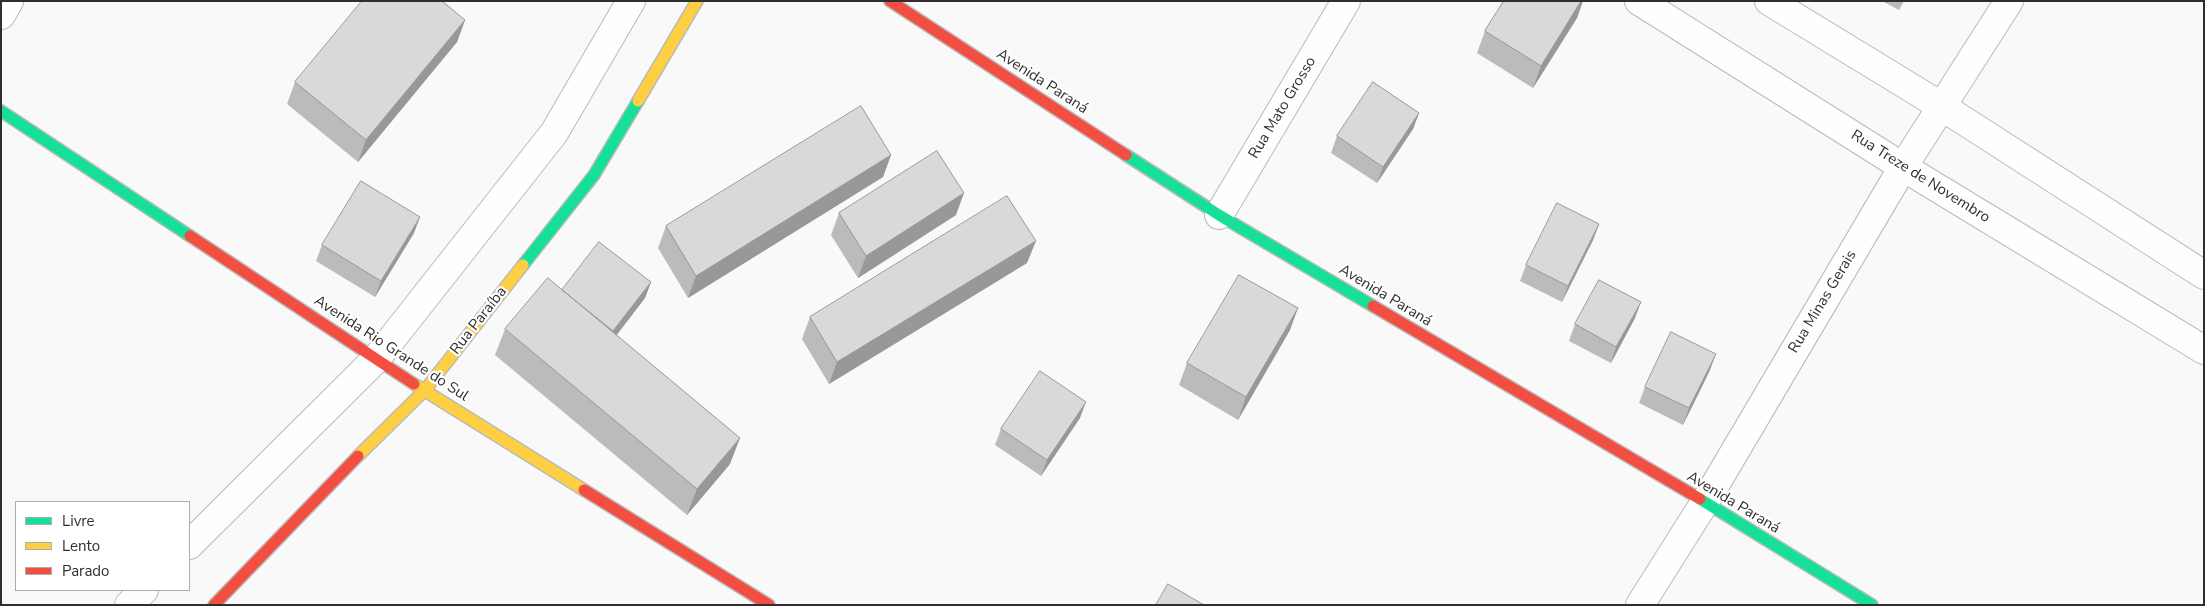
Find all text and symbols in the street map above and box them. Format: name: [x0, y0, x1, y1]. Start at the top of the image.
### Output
street label: Avenida Paraná: [993, 46, 1091, 118]
street label: Rua Mato Grosso: [1245, 54, 1321, 162]
street label: Rua Treze de Novembro: [1847, 127, 1993, 227]
street label: Rua Minas Gerais: [1785, 247, 1861, 357]
street label: Avenida Paraná: [1335, 261, 1435, 331]
street label: Rua Paraíba: [447, 284, 511, 358]
street label: Avenida Rio Grande do Sul: [310, 292, 472, 406]
street label: Avenida Paraná: [1683, 468, 1783, 538]
legend: [15, 501, 190, 591]
text: Livre: [62, 511, 95, 531]
text: Lento: [62, 536, 100, 556]
text: Parado: [62, 561, 109, 581]

